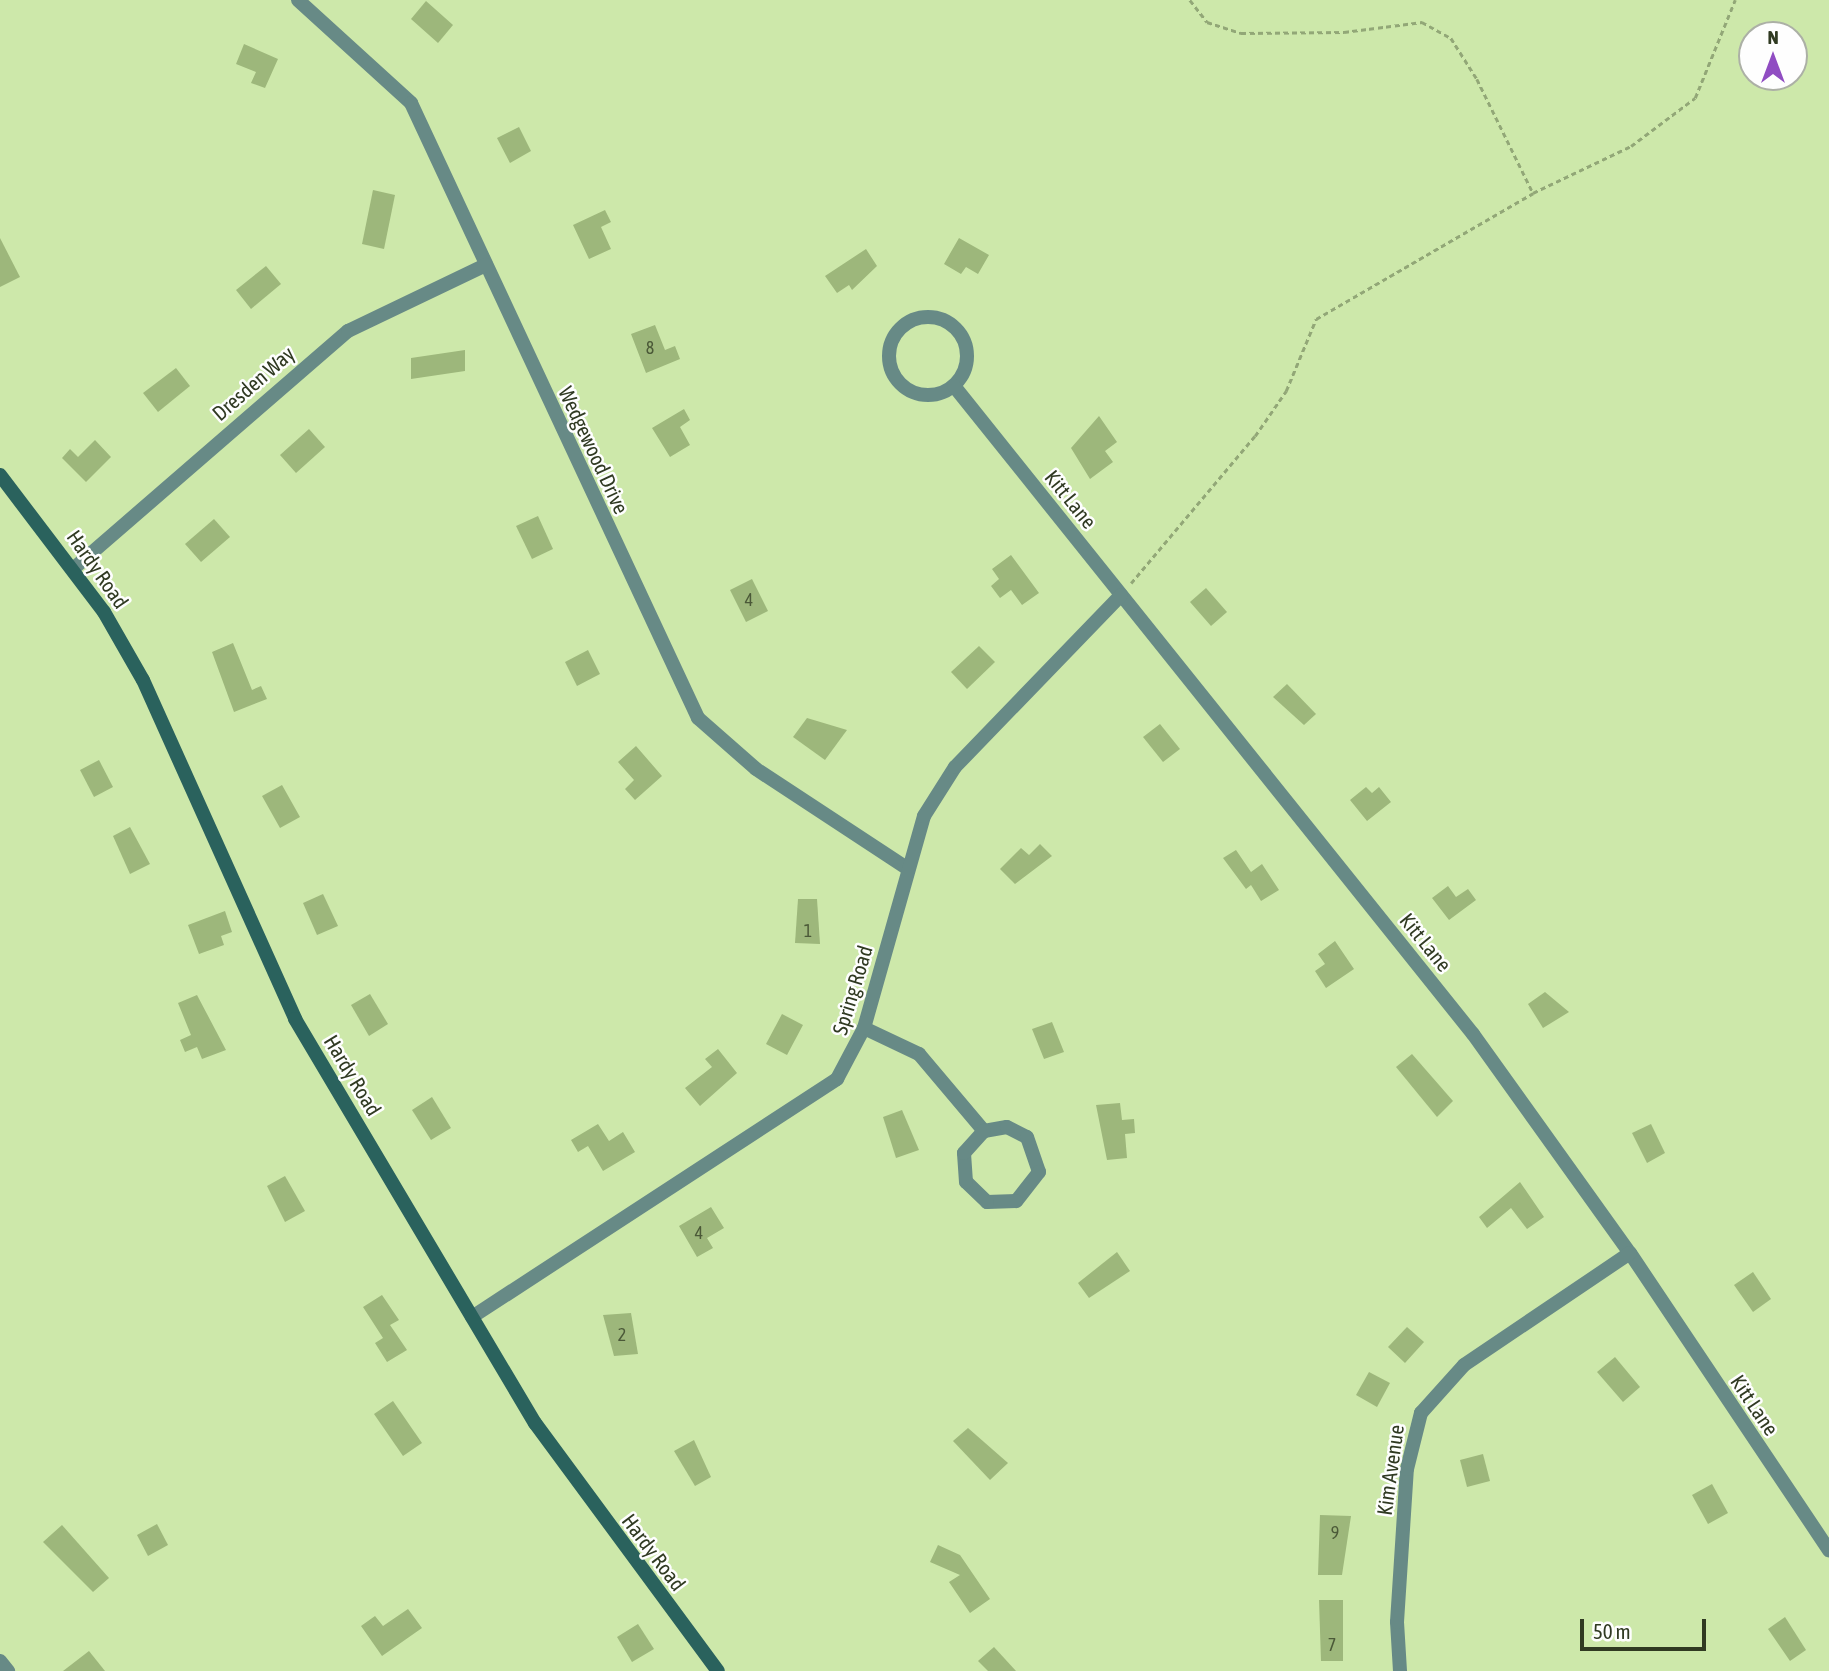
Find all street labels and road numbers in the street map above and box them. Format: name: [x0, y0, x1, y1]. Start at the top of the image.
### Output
street label: Dresden Way: [207, 341, 299, 425]
street label: Wedgewood Drive: [554, 382, 634, 518]
street label: Kitt Lane: [1040, 465, 1102, 533]
street label: Hardy Road: [62, 525, 134, 613]
street label: Kitt Lane: [1395, 908, 1457, 976]
street label: Spring Road: [827, 942, 877, 1038]
street label: Hardy Road: [319, 1030, 387, 1120]
street label: Kitt Lane: [1726, 1370, 1784, 1440]
street label: Kim Avenue: [1371, 1423, 1409, 1517]
street label: Hardy Road: [617, 1509, 691, 1595]

